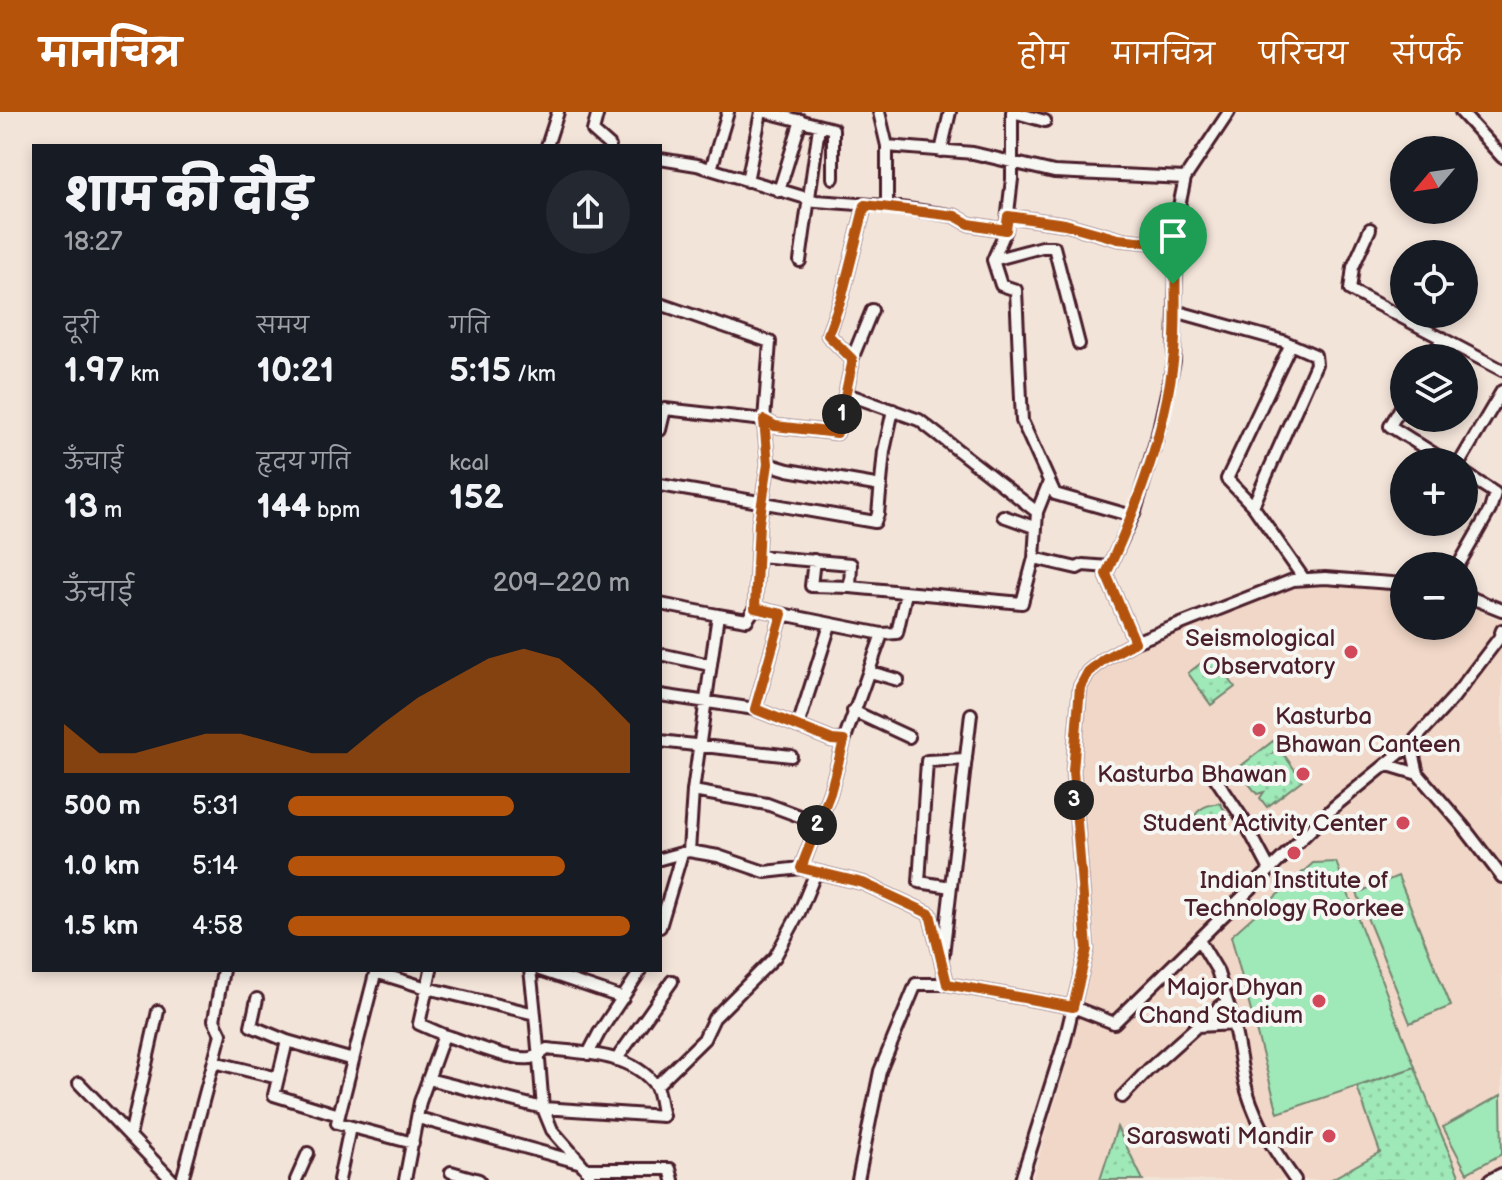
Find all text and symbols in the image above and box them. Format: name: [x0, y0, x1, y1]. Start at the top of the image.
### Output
text: मानचित्र: [40, 32, 181, 77]
text: होम: [1019, 39, 1068, 72]
text: मानचित्र: [1112, 39, 1215, 72]
text: परिचय: [1259, 39, 1348, 72]
text: संपर्क: [1392, 39, 1462, 72]
north arrow: [1390, 136, 1478, 224]
map controls: [1390, 136, 1478, 640]
text: शाम की दौड़: [64, 170, 311, 223]
button: share: [546, 170, 630, 254]
pin: [1139, 202, 1207, 284]
icon: arrive: [1151, 214, 1195, 258]
text: 18:27: [64, 227, 123, 258]
button: locate: [1390, 240, 1478, 328]
text: दूरी: [64, 313, 99, 340]
text: समय: [257, 313, 309, 340]
text: गति: [449, 313, 489, 340]
button: layers: [1390, 344, 1478, 432]
text: 1.97: [64, 350, 125, 391]
text: 10:21: [257, 350, 334, 391]
text: 5:15: [449, 350, 511, 391]
text: km: [125, 361, 159, 388]
text: /km: [511, 361, 556, 388]
pin: 1: [822, 394, 862, 434]
text: 1: [837, 400, 847, 427]
button: +: [1390, 448, 1478, 536]
text: ऊँचाई: [64, 449, 123, 476]
text: हृदय गति: [257, 449, 350, 476]
text: kcal: [449, 450, 489, 477]
text: 152: [449, 477, 504, 518]
text: 13: [64, 486, 98, 527]
text: 144: [257, 486, 311, 527]
text: m: [98, 497, 122, 524]
text: bpm: [311, 497, 360, 524]
button: −: [1390, 552, 1478, 640]
text: 209–220 m: [493, 568, 630, 599]
text: ऊँचाई: [64, 578, 134, 609]
place label: Seismological Observatory: [1185, 624, 1335, 681]
marker: Seismological Observatory: [1342, 643, 1360, 661]
place label: Kasturba Bhawan Canteen: [1275, 702, 1461, 759]
marker: Kasturba Bhawan Canteen: [1250, 721, 1268, 739]
place label: Kasturba Bhawan: [1097, 760, 1287, 789]
marker: Kasturba Bhawan: [1294, 765, 1312, 783]
pin: 3: [1054, 780, 1094, 820]
text: 3: [1068, 786, 1080, 813]
text: 500 m: [64, 791, 141, 822]
text: 5:31: [192, 791, 238, 822]
pin: 2: [797, 805, 837, 845]
place label: Student Activity Center: [1143, 809, 1387, 838]
text: 2: [810, 811, 824, 838]
marker: Student Activity Center: [1394, 814, 1412, 832]
marker: Indian Institute of Technology Roorkee: [1285, 844, 1303, 862]
text: 1.0 km: [64, 851, 140, 882]
text: 5:14: [192, 851, 238, 882]
place label: Indian Institute of Technology Roorkee: [1184, 866, 1404, 923]
text: 1.5 km: [64, 911, 139, 942]
text: 4:58: [192, 911, 243, 942]
place label: Major Dhyan Chand Stadium: [1138, 973, 1303, 1030]
marker: Major Dhyan Chand Stadium: [1310, 992, 1328, 1010]
place label: Saraswati Mandir: [1126, 1122, 1313, 1151]
marker: Saraswati Mandir: [1320, 1127, 1338, 1145]

